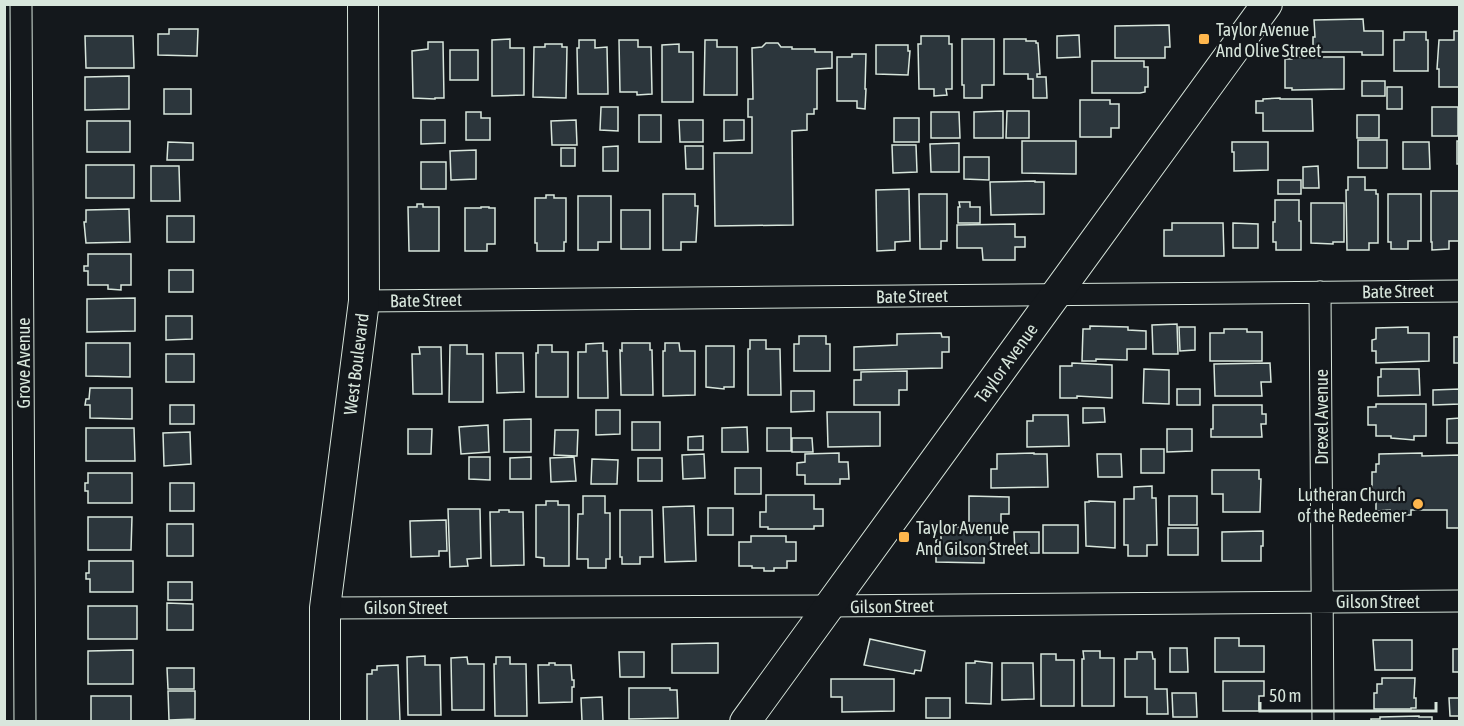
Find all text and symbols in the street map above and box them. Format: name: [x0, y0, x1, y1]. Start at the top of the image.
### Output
place label: Taylor Avenue And Olive Street: [1216, 19, 1321, 61]
marker: Taylor Avenue And Olive Street: [1197, 32, 1211, 46]
street label: Bate Street: [1362, 280, 1434, 302]
street label: Bate Street: [876, 285, 948, 307]
street label: Bate Street: [390, 289, 462, 311]
street label: West Boulevard: [339, 312, 373, 416]
street label: Grove Avenue: [13, 318, 34, 408]
street label: Taylor Avenue: [970, 319, 1042, 407]
street label: Drexel Avenue: [1311, 369, 1332, 465]
place label: Lutheran Church of the Redeemer: [1297, 484, 1407, 526]
marker: Lutheran Church of the Redeemer: [1411, 497, 1425, 511]
place label: Taylor Avenue And Gilson Street: [916, 517, 1029, 559]
marker: Taylor Avenue And Gilson Street: [897, 530, 911, 544]
street label: Gilson Street: [1336, 591, 1420, 612]
street label: Gilson Street: [850, 595, 934, 617]
street label: Gilson Street: [364, 597, 448, 618]
scale bar: [1260, 675, 1436, 713]
text: 50 m: [1269, 685, 1301, 706]

